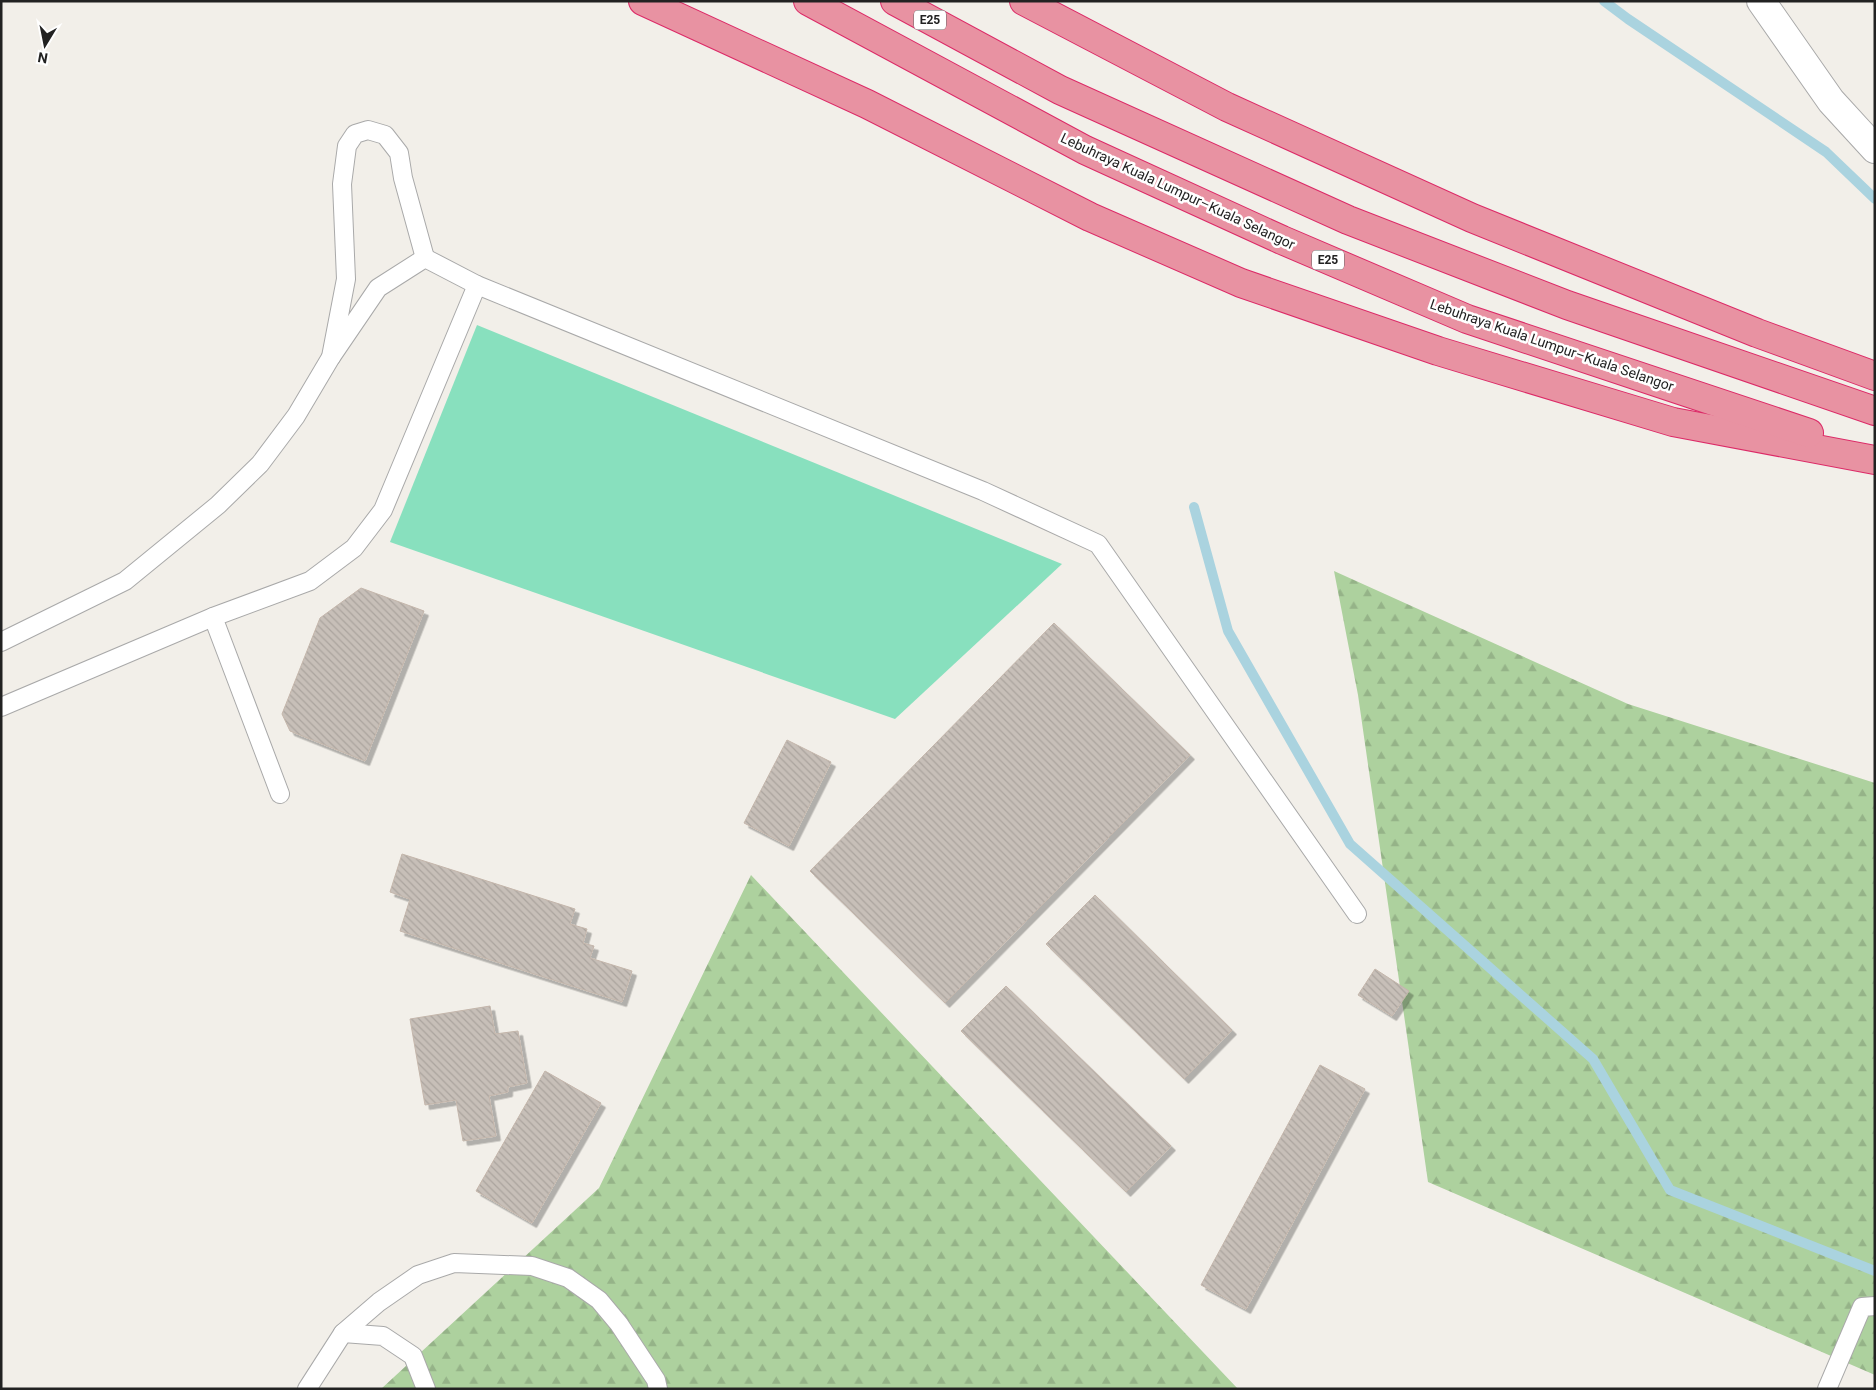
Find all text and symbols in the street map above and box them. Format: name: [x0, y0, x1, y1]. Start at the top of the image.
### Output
road number: E25: [914, 10, 946, 30]
north arrow: [20, 20, 70, 70]
text: N: [36, 49, 49, 67]
street label: Lebuhraya Kuala Lumpur–Kuala Selangor: [1058, 130, 1298, 253]
road number: E25: [1312, 250, 1344, 270]
street label: Lebuhraya Kuala Lumpur–Kuala Selangor: [1428, 296, 1676, 394]

